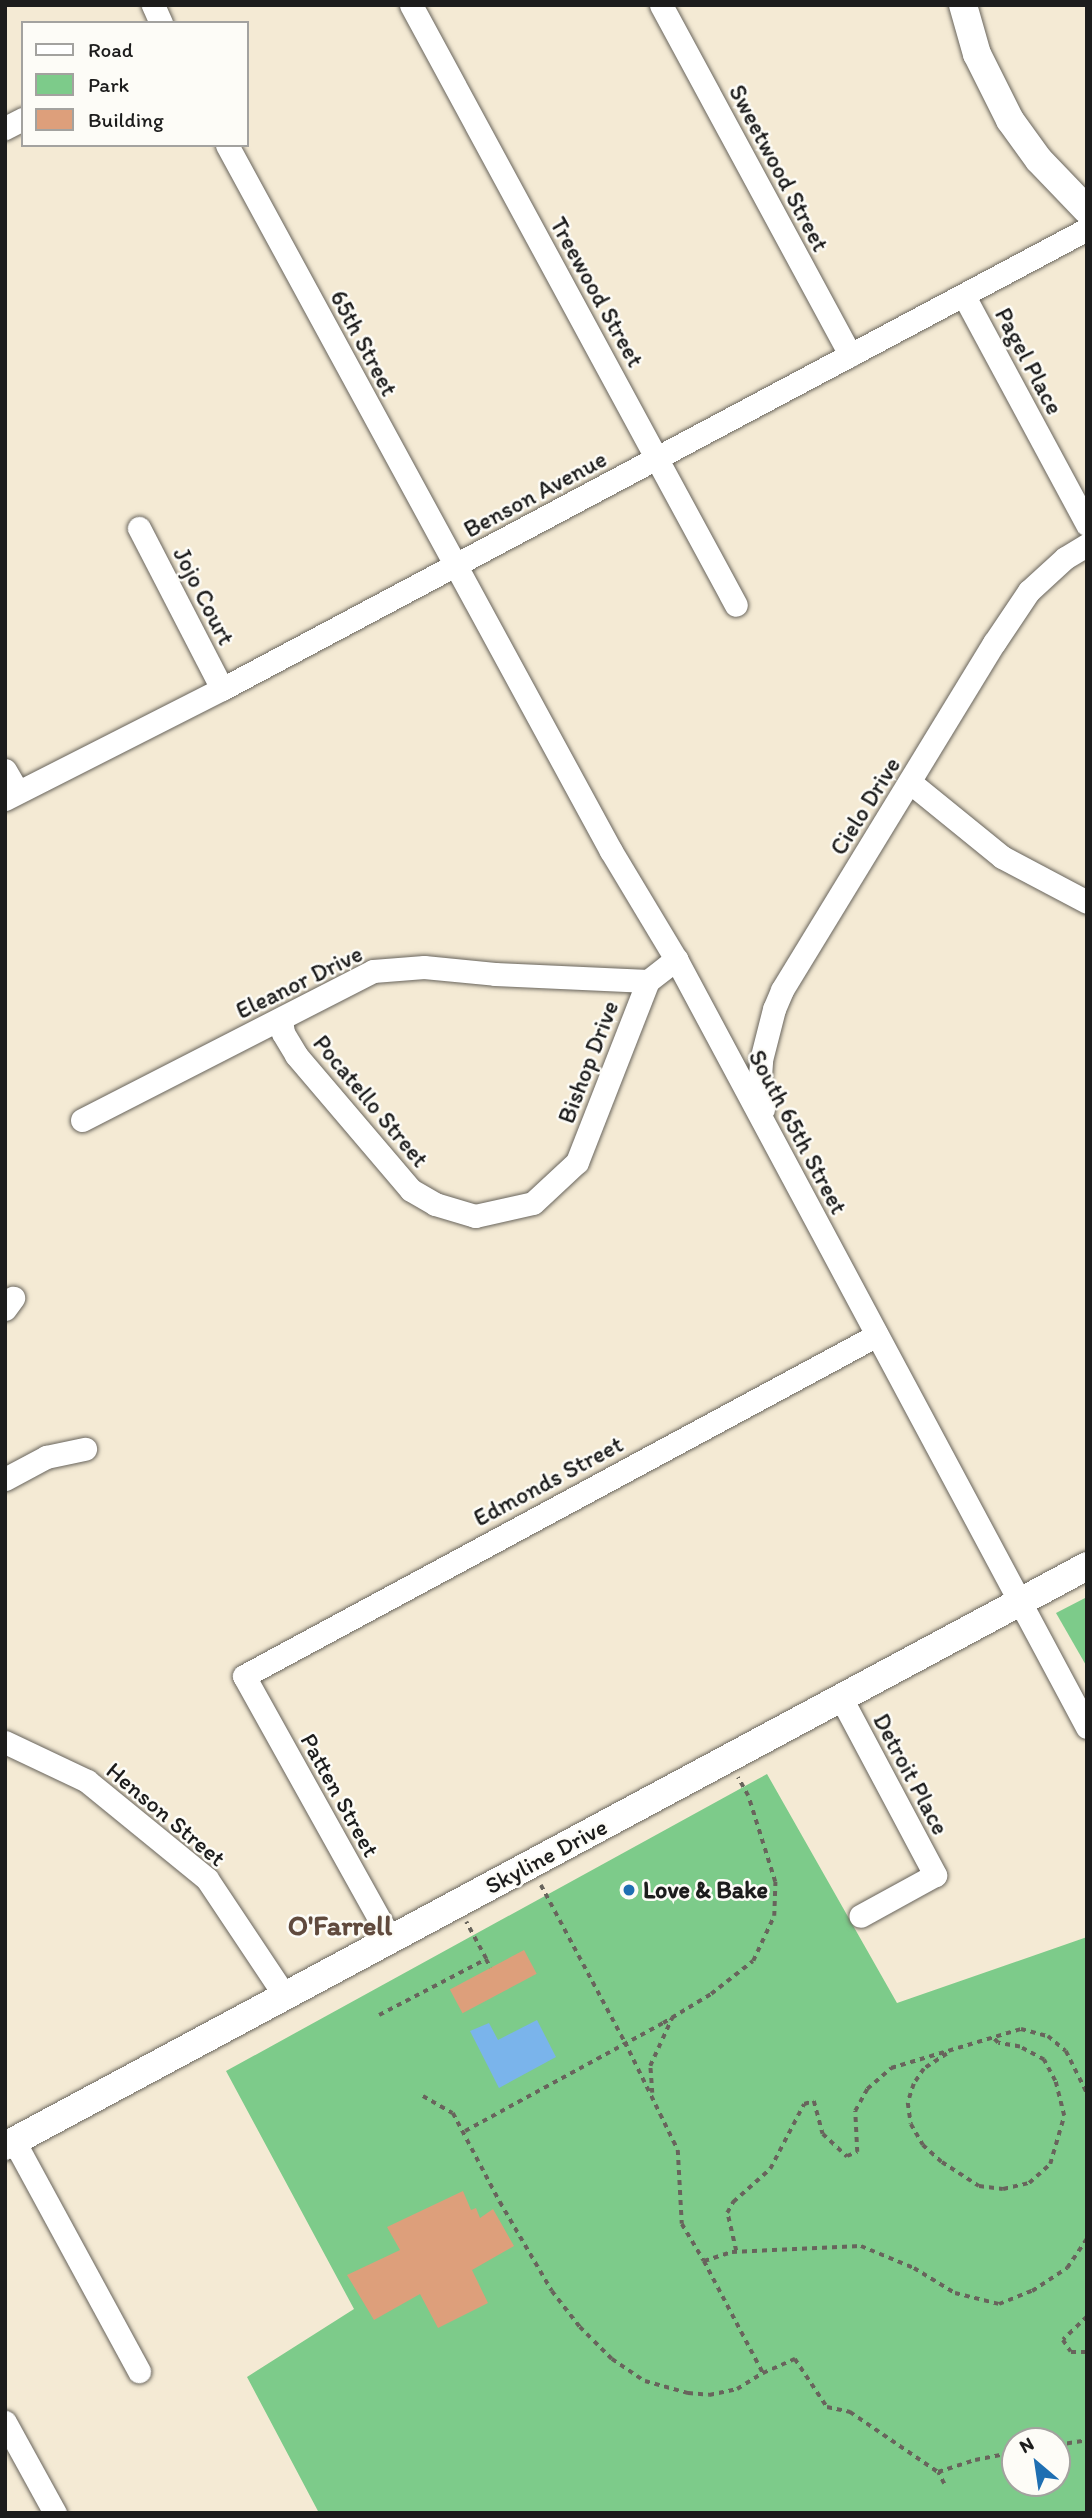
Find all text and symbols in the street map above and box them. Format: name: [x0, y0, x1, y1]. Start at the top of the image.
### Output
legend: [21, 21, 248, 147]
text: Road: [88, 37, 133, 62]
text: Park: [88, 72, 129, 97]
street label: Sweetwood Street: [723, 80, 835, 256]
text: Building: [88, 107, 164, 132]
street label: Treewood Street: [544, 212, 650, 372]
street label: 65th Street: [324, 285, 404, 401]
street label: Pagel Place: [989, 303, 1069, 419]
street label: Benson Avenue: [459, 444, 611, 544]
street label: Jojo Court: [167, 542, 241, 650]
street label: Cielo Drive: [823, 751, 907, 861]
street label: Eleanor Drive: [231, 939, 367, 1025]
street label: Bishop Drive: [551, 997, 625, 1127]
street label: Pocatello Street: [307, 1029, 435, 1173]
street label: South 65th Street: [743, 1045, 853, 1219]
street label: Edmonds Street: [469, 1430, 627, 1532]
street label: Detroit Place: [867, 1708, 955, 1840]
street label: Patten Street: [294, 1728, 386, 1862]
street label: Henson Street: [100, 1756, 232, 1872]
street label: Skyline Drive: [480, 1812, 612, 1900]
place label: Love & Bake: [643, 1876, 768, 1904]
marker: Love & Bake: [621, 1882, 637, 1898]
district label: O'Farrell: [288, 1908, 392, 1942]
north arrow: [1001, 2427, 1071, 2497]
text: N: [1015, 2432, 1038, 2458]

